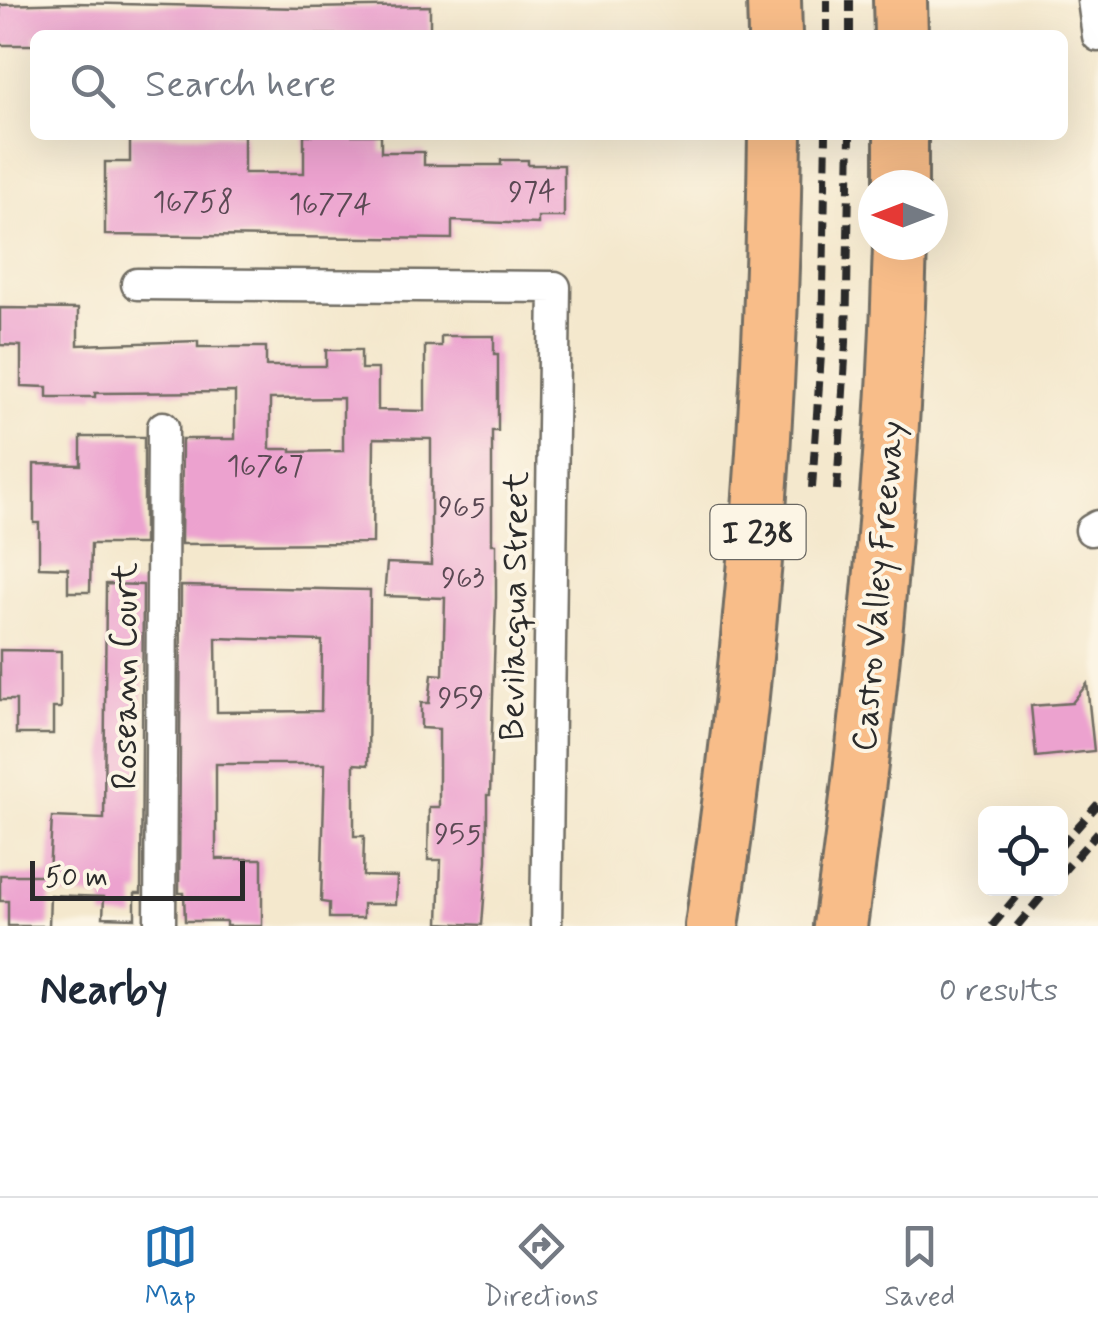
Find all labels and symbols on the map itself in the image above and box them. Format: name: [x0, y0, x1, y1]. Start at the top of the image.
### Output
north arrow: [858, 170, 948, 260]
house number: 974: [508, 173, 556, 212]
house number: 16758: [152, 183, 234, 222]
house number: 16774: [288, 185, 372, 224]
street label: Castro Valley Freeway: [842, 419, 916, 753]
house number: 16767: [226, 447, 304, 486]
street label: Bevilacqua Street: [490, 471, 540, 741]
house number: 965: [438, 488, 486, 527]
road number: I 238: [710, 505, 806, 559]
house number: 963: [441, 559, 485, 598]
street label: Roseann Court: [103, 562, 149, 790]
house number: 959: [438, 679, 484, 718]
house number: 955: [434, 815, 482, 854]
scale bar: [30, 856, 245, 900]

